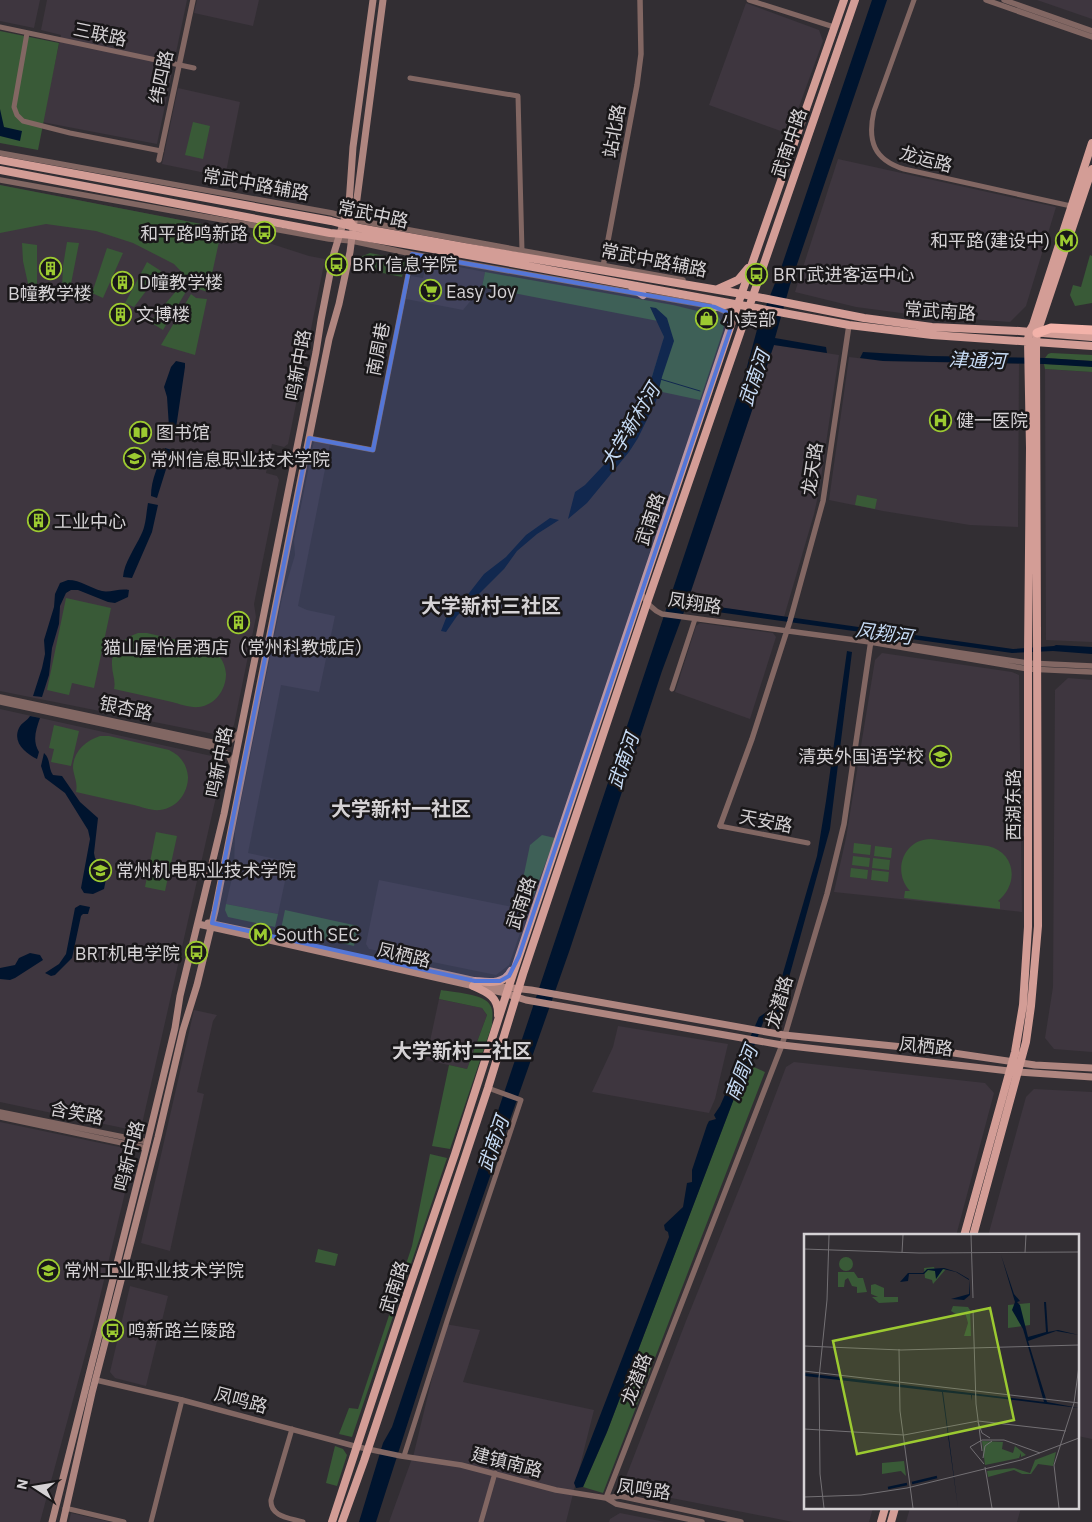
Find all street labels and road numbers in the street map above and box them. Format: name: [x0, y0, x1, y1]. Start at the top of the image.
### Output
street label: 三联路: [71, 17, 129, 51]
street label: 纬四路: [144, 48, 178, 106]
street label: 站北路: [598, 102, 630, 160]
street label: 武南中路: [766, 105, 812, 181]
street label: 龙运路: [897, 141, 955, 177]
street label: 常武中路辅路: [201, 163, 311, 205]
street label: 常武中路: [335, 195, 411, 233]
street label: 常武中路辅路: [599, 238, 709, 282]
street label: 常武南路: [903, 297, 977, 325]
street label: 南周巷: [362, 320, 394, 378]
street label: 鸣新中路: [280, 328, 316, 402]
street label: 龙天路: [796, 441, 828, 497]
street label: 武南路: [630, 490, 670, 548]
street label: 凤翔路: [667, 587, 723, 619]
street label: 银杏路: [97, 691, 155, 725]
street label: 鸣新中路: [201, 724, 237, 800]
street label: 西湖东路: [1002, 769, 1025, 841]
street label: 天安路: [737, 805, 795, 837]
street label: 武南路: [501, 874, 541, 932]
street label: 凤栖路: [375, 938, 433, 972]
street label: 龙潜路: [761, 973, 797, 1031]
street label: 凤栖路: [898, 1032, 954, 1060]
street label: 含笑路: [48, 1097, 106, 1129]
street label: 鸣新中路: [109, 1118, 149, 1194]
street label: 武南路: [375, 1258, 413, 1316]
street label: 龙潜路: [616, 1350, 656, 1408]
street label: 凤鸣路: [212, 1382, 270, 1418]
street label: 建镇南路: [469, 1442, 545, 1482]
street label: 凤鸣路: [616, 1474, 672, 1504]

